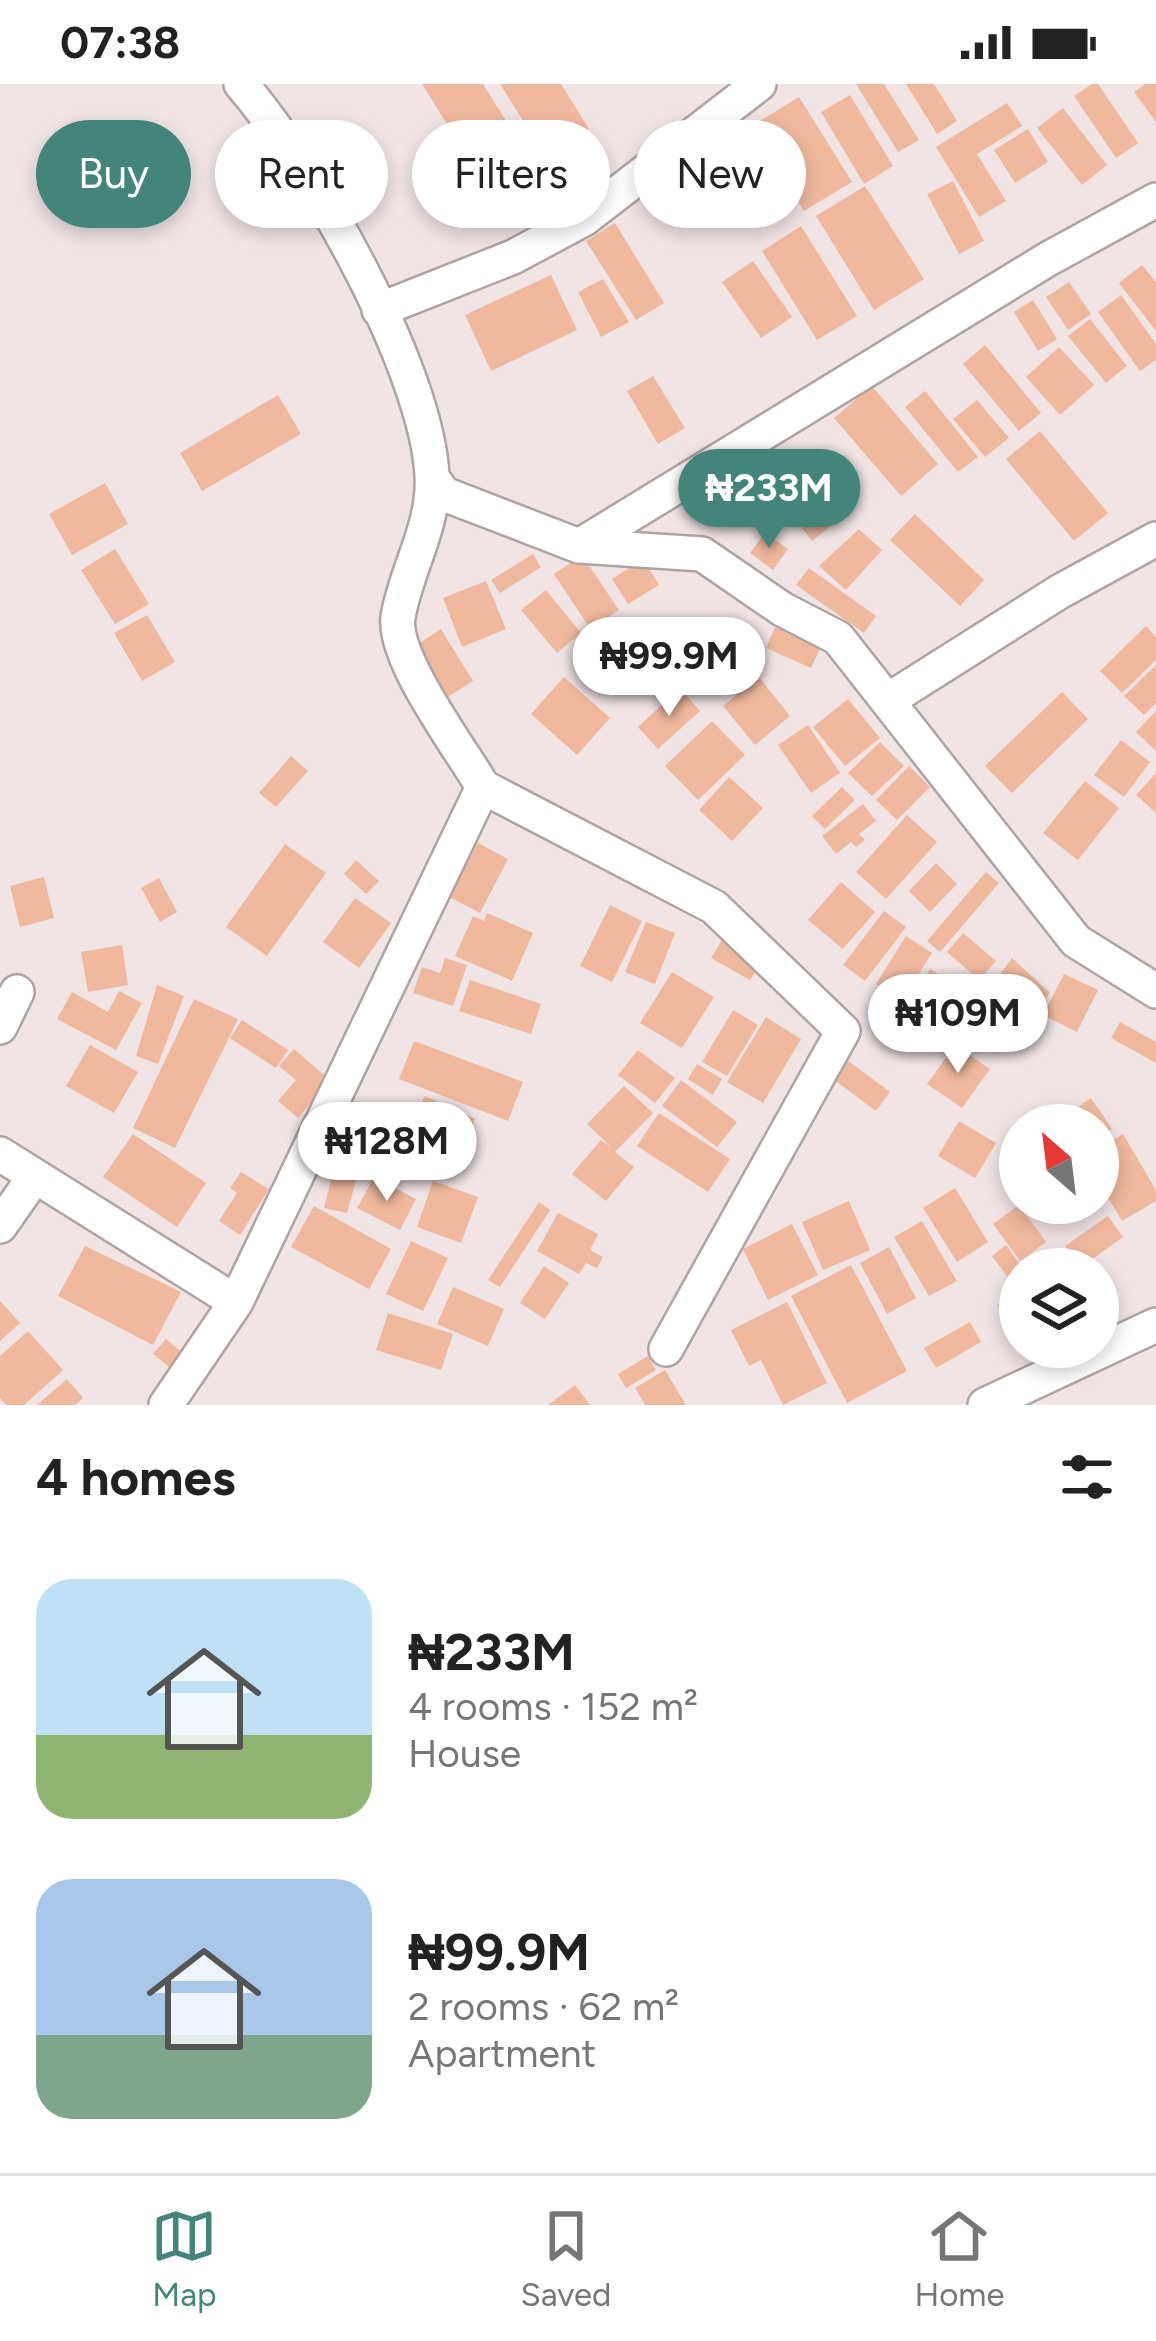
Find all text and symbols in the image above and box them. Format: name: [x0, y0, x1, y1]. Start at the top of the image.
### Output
text: 07:38: [60, 15, 180, 69]
chip: Buy: [36, 120, 191, 228]
chip: Rent: [215, 120, 388, 228]
chip: Filters: [412, 120, 610, 228]
chip: New: [634, 120, 806, 228]
pin: ₦233M: [685, 449, 853, 551]
text: ₦233M: [705, 464, 833, 511]
pin: ₦99.9M: [571, 617, 767, 719]
text: ₦99.9M: [599, 632, 739, 679]
pin: ₦109M: [874, 974, 1042, 1076]
text: ₦109M: [895, 989, 1021, 1036]
pin: ₦128M: [303, 1102, 471, 1204]
north arrow: [999, 1104, 1119, 1224]
map controls: [999, 1104, 1119, 1368]
text: ₦128M: [325, 1117, 449, 1164]
button: layers: [999, 1248, 1119, 1368]
icon: filters: [1054, 1444, 1120, 1510]
text: 4 homes: [36, 1447, 236, 1508]
text: ₦233M: [408, 1622, 575, 1683]
icon: home: [132, 1627, 276, 1771]
text: 4 rooms · 152 m²: [408, 1683, 698, 1730]
text: House: [408, 1730, 521, 1777]
text: ₦99.9M: [408, 1922, 590, 1983]
icon: home: [132, 1927, 276, 2071]
text: 2 rooms · 62 m²: [408, 1983, 679, 2030]
text: Apartment: [408, 2030, 596, 2077]
tab: Map: [151, 2203, 217, 2314]
tab: Saved: [520, 2203, 611, 2314]
tab: Home: [914, 2203, 1004, 2314]

